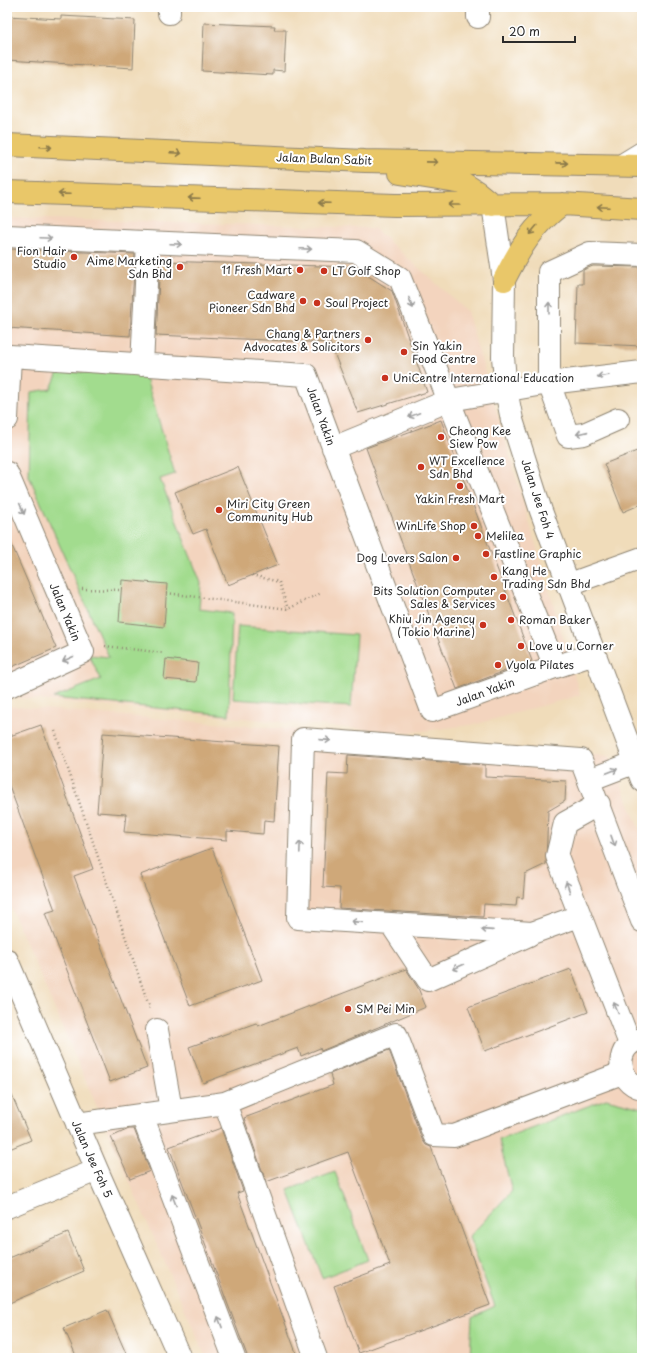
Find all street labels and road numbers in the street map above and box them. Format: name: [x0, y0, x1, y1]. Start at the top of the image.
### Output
street label: Jalan Bulan Sabit: [276, 148, 373, 169]
street label: Jalan Yakin: [303, 384, 340, 448]
street label: Jalan Jee Foh 4: [518, 457, 559, 541]
street label: Jalan Yakin: [46, 580, 85, 644]
street label: Jalan Yakin: [453, 673, 517, 710]
street label: Jalan Jee Foh 5: [68, 1117, 117, 1200]

